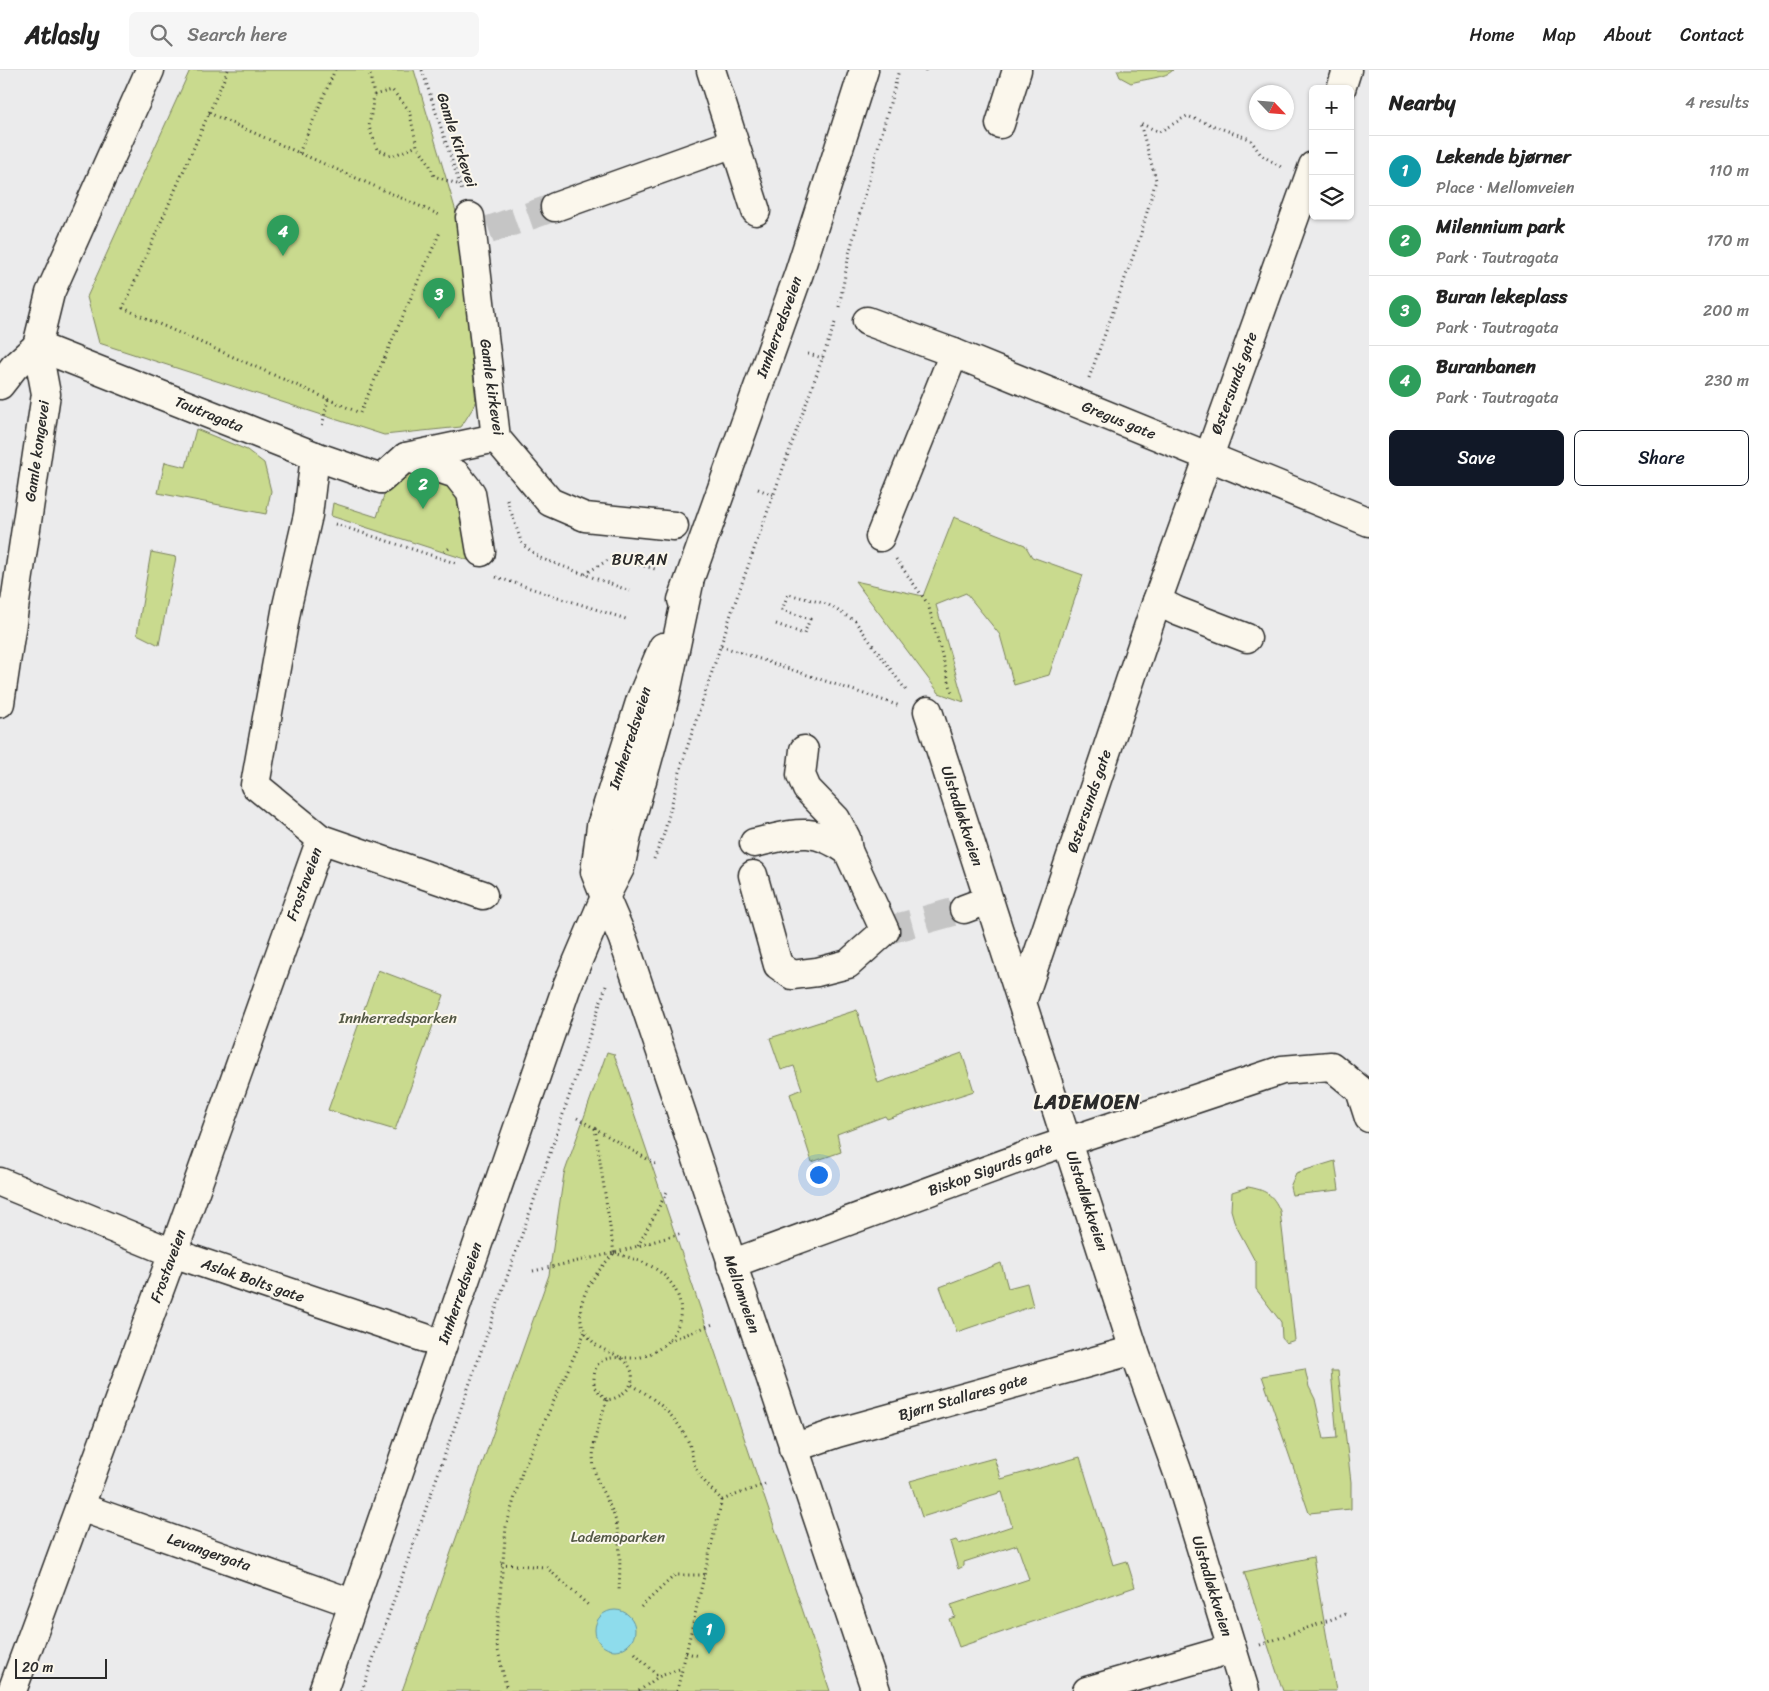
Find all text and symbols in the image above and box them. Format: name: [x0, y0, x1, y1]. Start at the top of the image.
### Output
search box: [129, 12, 479, 57]
text: Atlasly: [25, 14, 99, 56]
text: Search here: [187, 18, 287, 51]
text: Home: [1470, 19, 1515, 51]
text: Map: [1543, 19, 1576, 51]
text: About: [1604, 19, 1652, 51]
text: Contact: [1680, 19, 1744, 51]
icon: search: [147, 21, 175, 49]
text: Nearby: [1389, 84, 1455, 122]
north arrow: [1249, 85, 1294, 130]
map controls: [1309, 85, 1354, 220]
button: +: [1309, 85, 1354, 130]
text: 4 results: [1685, 88, 1749, 117]
street label: Gamle Kirkevei: [429, 89, 485, 192]
button: −: [1309, 130, 1354, 175]
text: Lekende bjørner: [1436, 140, 1571, 173]
text: 1: [1402, 156, 1408, 185]
text: 110 m: [1709, 156, 1749, 185]
text: Place · Mellomveien: [1436, 173, 1574, 202]
button: layers: [1309, 175, 1354, 220]
text: Milennium park: [1436, 210, 1565, 243]
pin: 4: [267, 215, 299, 256]
text: 2: [1400, 226, 1410, 255]
text: 170 m: [1706, 226, 1749, 255]
text: Park · Tautragata: [1436, 243, 1558, 272]
street label: Innherredsveien: [748, 272, 809, 383]
pin: 3: [423, 278, 455, 319]
text: Buran lekeplass: [1436, 280, 1568, 313]
text: 3: [1401, 296, 1409, 325]
text: 200 m: [1703, 296, 1749, 325]
text: Park · Tautragata: [1436, 313, 1558, 342]
street label: Østersunds gate: [1203, 328, 1265, 438]
street label: Gamle kirkevei: [472, 337, 512, 438]
text: Buranbanen: [1436, 350, 1536, 383]
text: 4: [1400, 366, 1410, 395]
text: 230 m: [1704, 366, 1749, 395]
text: Park · Tautragata: [1436, 383, 1558, 412]
street label: Tautragata: [171, 388, 248, 440]
street label: Gregus gate: [1078, 393, 1160, 447]
street label: Gamle kongevei: [17, 398, 57, 503]
button: Save: [1389, 430, 1564, 486]
button: Share: [1574, 430, 1749, 486]
pin: 2: [407, 468, 439, 509]
district label: BURAN: [612, 545, 668, 574]
street label: Innherredsveien: [601, 683, 659, 794]
street label: Østersunds gate: [1059, 746, 1119, 856]
street label: Ulstadløkkveien: [933, 762, 991, 870]
street label: Frostaveien: [279, 844, 329, 924]
park label: Innherredsparken: [338, 1005, 457, 1031]
district label: LADEMOEN: [1034, 1085, 1140, 1120]
street label: Biskop Sigurds gate: [924, 1134, 1056, 1204]
street label: Ulstadløkkveien: [1058, 1147, 1116, 1255]
your location: [806, 1162, 832, 1188]
street label: Frostaveien: [143, 1226, 193, 1306]
street label: Innherredsveien: [430, 1238, 490, 1349]
street label: Aslak Bolts gate: [197, 1250, 308, 1310]
street label: Mellomveien: [716, 1251, 768, 1337]
street label: Bjørn Stallares gate: [895, 1366, 1031, 1428]
park label: Lademoparken: [571, 1524, 665, 1550]
street label: Levangergata: [164, 1526, 255, 1579]
street label: Ulstadløkkveien: [1184, 1532, 1240, 1640]
pin: 1: [693, 1613, 725, 1654]
text: 20 m: [22, 1655, 53, 1680]
scale bar: [15, 1656, 108, 1679]

